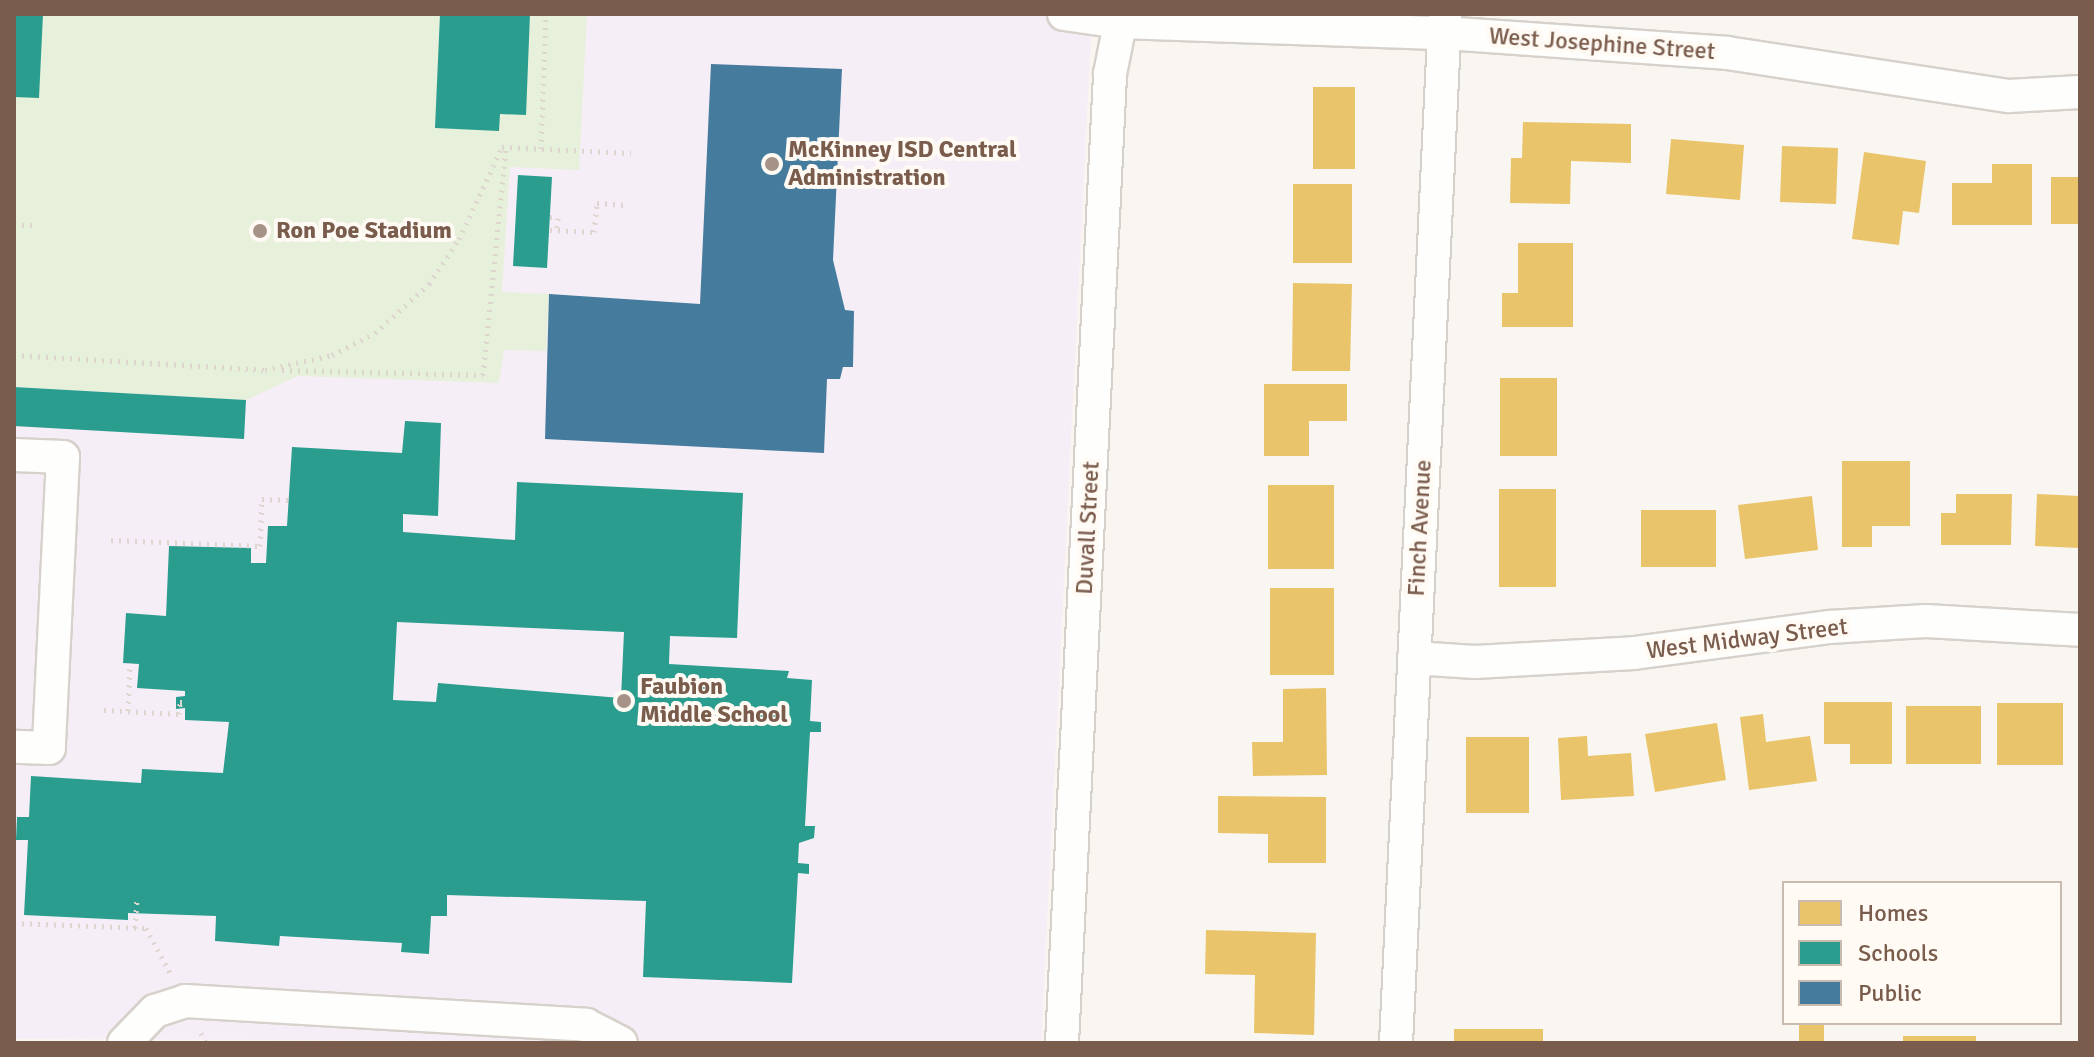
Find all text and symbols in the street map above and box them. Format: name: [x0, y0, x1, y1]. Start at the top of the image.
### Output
street label: West Josephine Street: [1488, 22, 1716, 66]
place label: McKinney ISD Central Administration: [788, 136, 1017, 192]
marker: McKinney ISD Central Administration: [763, 155, 781, 173]
place label: Ron Poe Stadium: [276, 217, 452, 245]
marker: Ron Poe Stadium: [251, 222, 269, 240]
street label: Finch Avenue: [1402, 459, 1438, 597]
street label: Duvall Street: [1070, 461, 1106, 595]
street label: West Midway Street: [1645, 612, 1849, 666]
place label: Faubion Middle School: [640, 673, 788, 729]
marker: Faubion Middle School: [615, 692, 633, 710]
legend: [1782, 881, 2062, 1025]
text: Homes: [1858, 898, 1928, 928]
text: Schools: [1858, 938, 1938, 968]
text: Public: [1858, 978, 1922, 1008]

